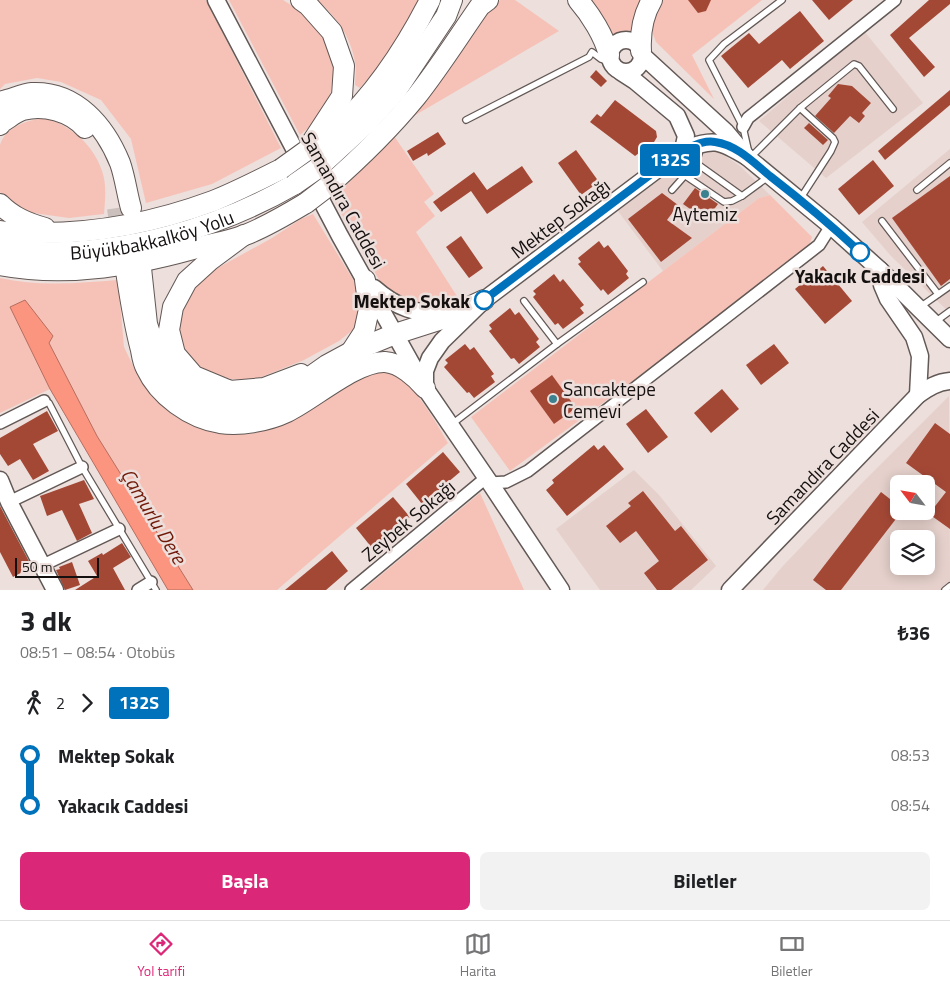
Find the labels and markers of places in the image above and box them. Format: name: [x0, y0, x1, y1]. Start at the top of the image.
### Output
marker: Aytemiz: [699, 188, 711, 200]
place label: Aytemiz: [672, 199, 738, 228]
marker: Yakacık Caddesi: [850, 242, 870, 262]
place label: Yakacık Caddesi: [795, 261, 925, 290]
place label: Mektep Sokak: [353, 286, 470, 315]
marker: Mektep Sokak: [474, 290, 494, 310]
place label: Sancaktepe Cemevi: [563, 374, 656, 425]
marker: Sancaktepe Cemevi: [547, 393, 559, 405]

